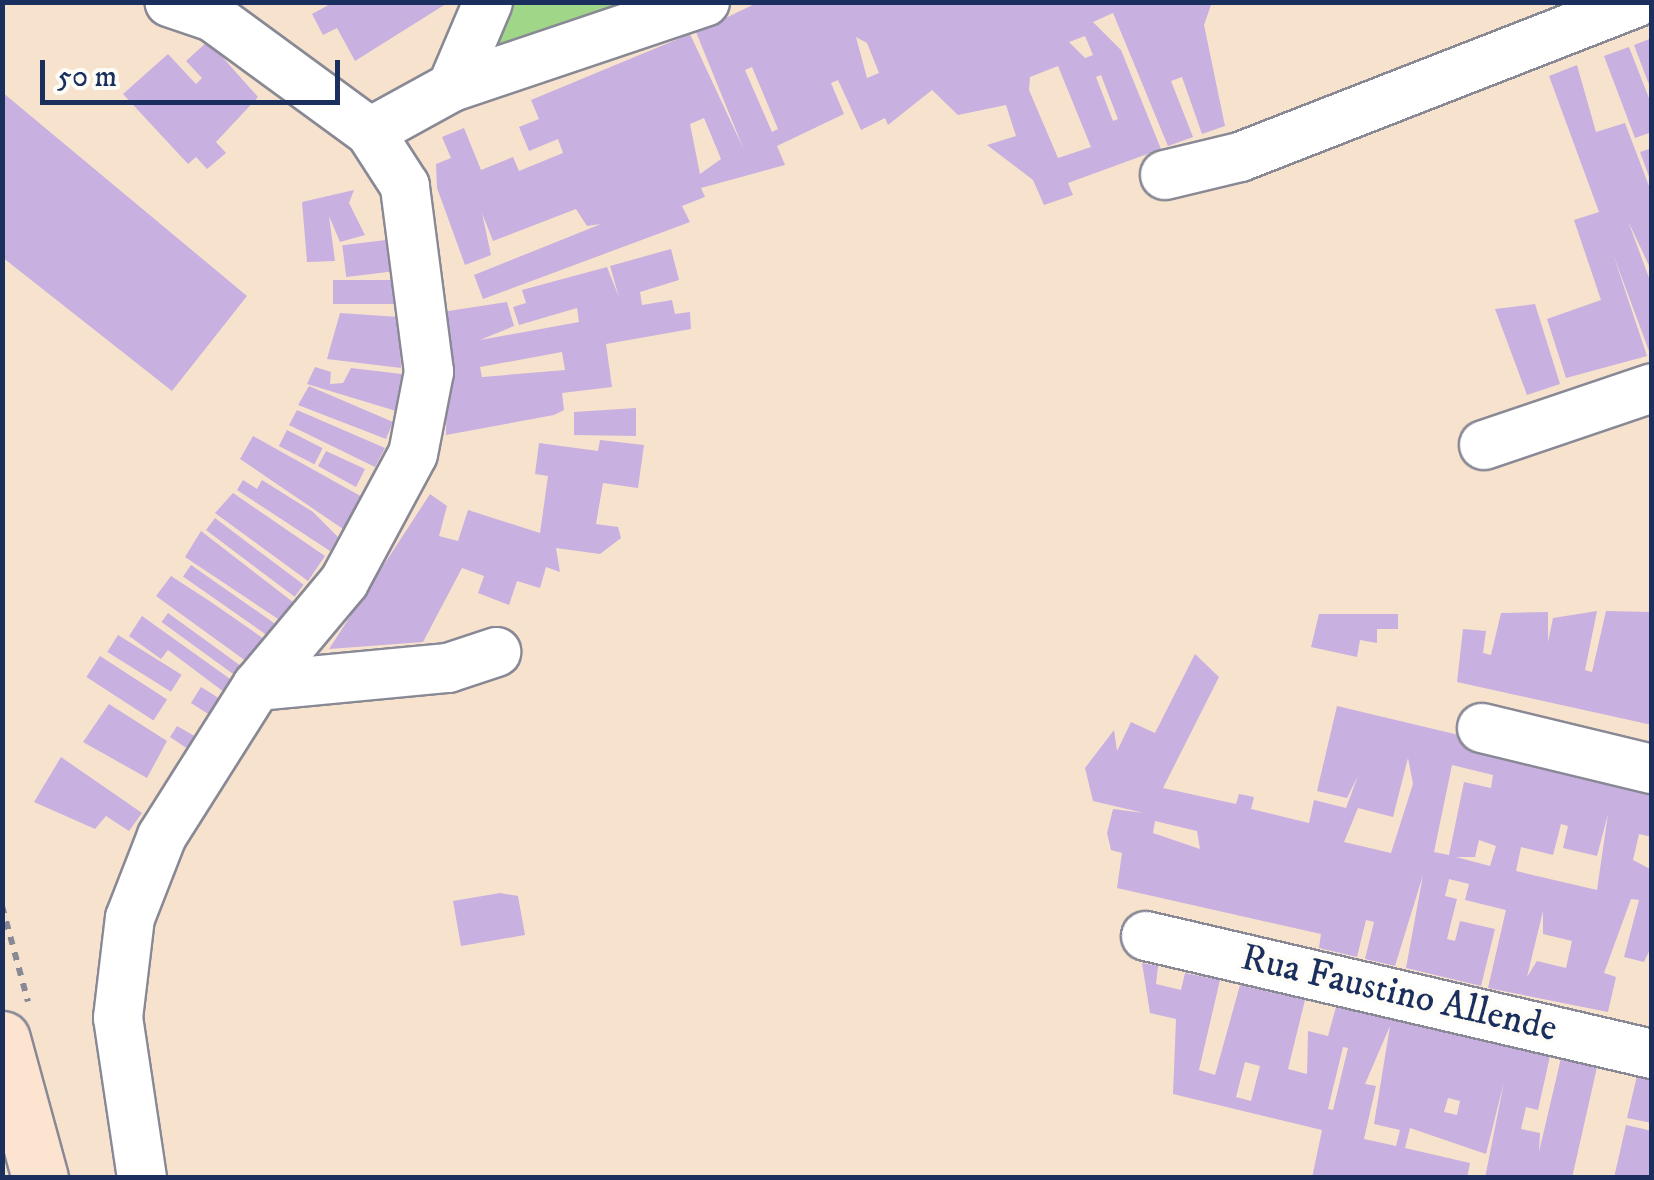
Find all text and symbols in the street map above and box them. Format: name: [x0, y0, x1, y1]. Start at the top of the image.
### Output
scale bar: [45, 40, 345, 102]
text: 50 m: [57, 59, 117, 96]
street label: Rua Faustino Allende: [1237, 935, 1561, 1053]

